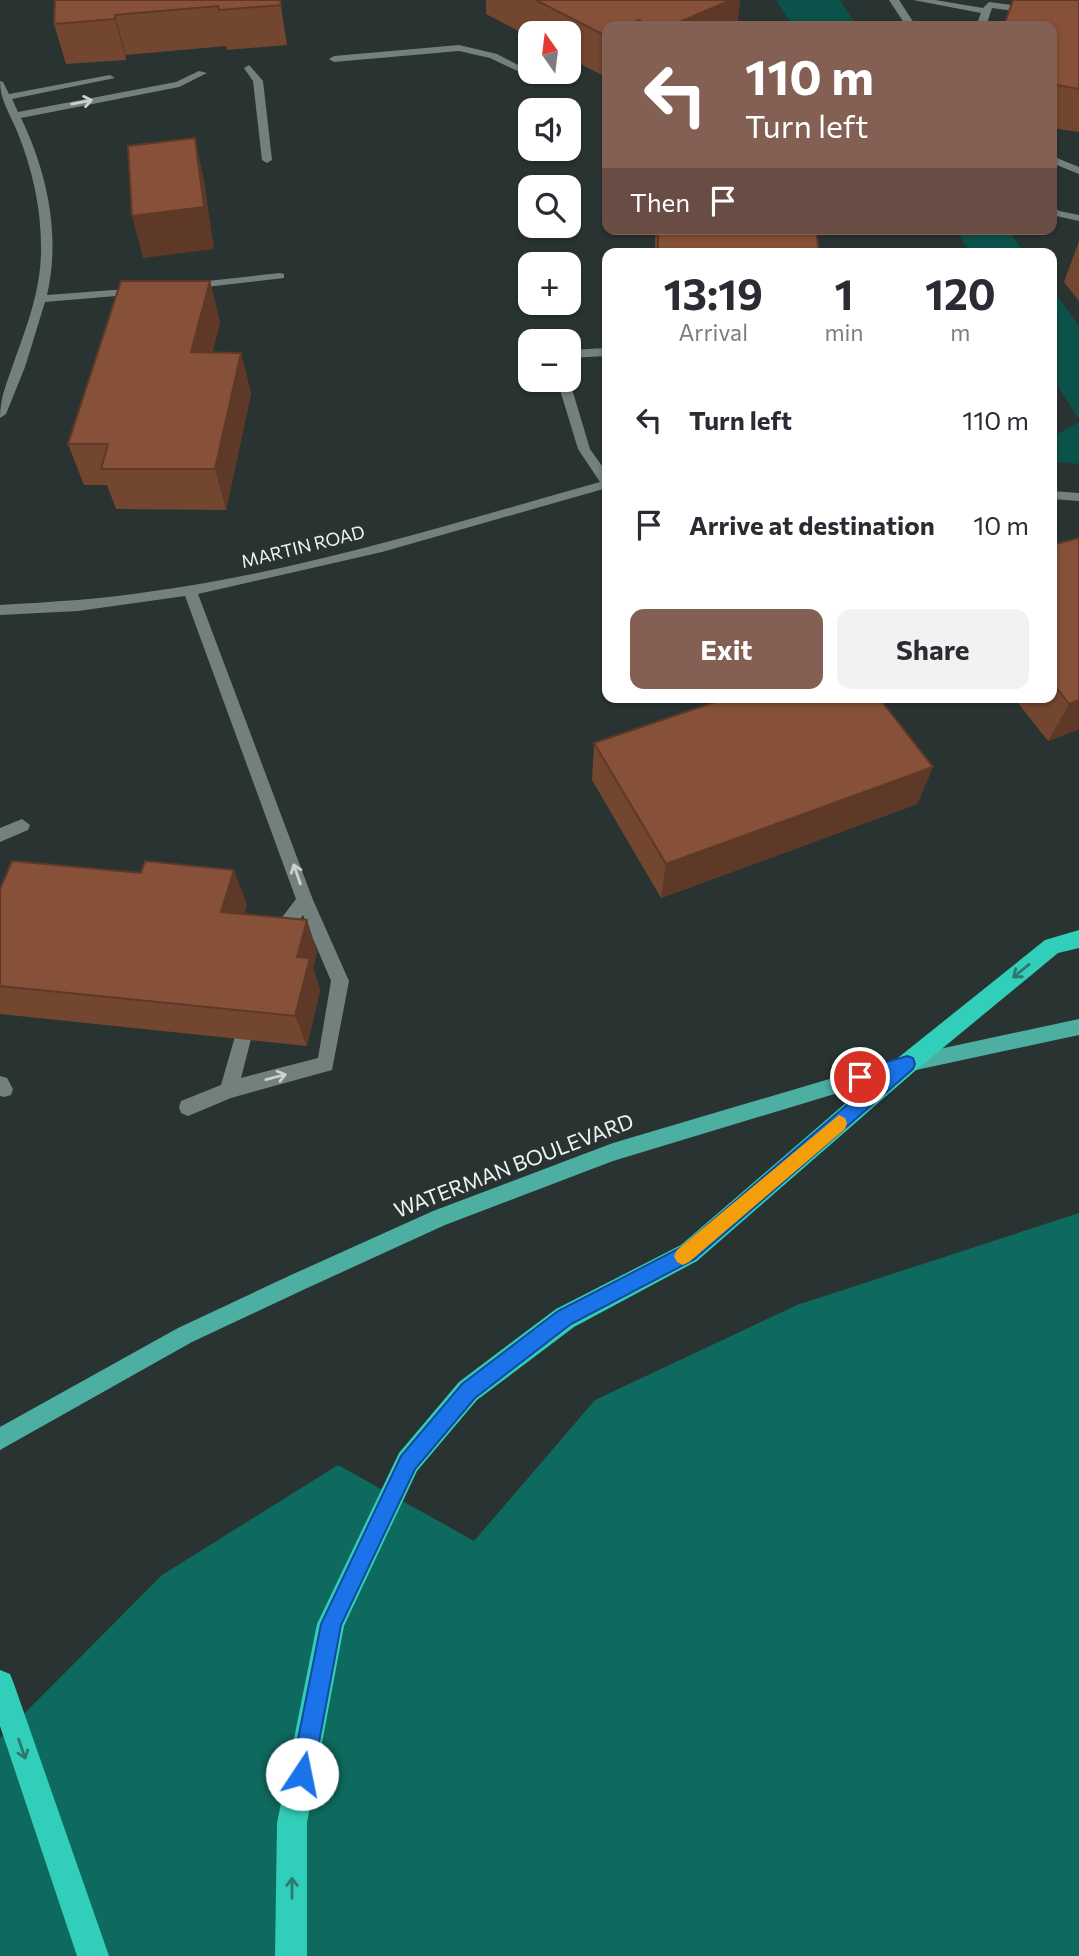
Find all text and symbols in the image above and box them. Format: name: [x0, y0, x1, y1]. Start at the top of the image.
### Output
north arrow: [518, 21, 581, 84]
map controls: [518, 21, 581, 392]
text: 110 m: [745, 45, 874, 105]
icon: left: [630, 49, 721, 140]
one-way arrow: [70, 94, 93, 108]
button: sound: [518, 98, 581, 161]
text: Turn left: [745, 105, 869, 145]
button: search: [518, 175, 581, 238]
icon: arrive: [704, 182, 742, 220]
text: Then: [630, 186, 690, 217]
button: +: [518, 252, 581, 315]
text: 13:19: [663, 267, 763, 319]
text: 1: [834, 267, 853, 319]
text: 120: [925, 267, 996, 319]
text: Arrival: [678, 318, 748, 346]
text: min: [824, 318, 864, 346]
text: m: [950, 318, 970, 346]
button: −: [518, 329, 581, 392]
icon: left: [630, 401, 668, 439]
text: Turn left: [689, 404, 792, 435]
text: 110 m: [962, 404, 1029, 435]
icon: arrive: [630, 506, 668, 544]
text: Arrive at destination: [689, 509, 935, 540]
text: 10 m: [973, 509, 1029, 540]
street label: MARTIN ROAD: [239, 520, 367, 572]
button: Exit: [630, 609, 823, 689]
button: Share: [837, 609, 1029, 689]
one-way arrow: [290, 864, 302, 886]
one-way arrow: [1012, 964, 1030, 979]
pin: [830, 1047, 890, 1107]
icon: arrive: [841, 1058, 879, 1096]
one-way arrow: [264, 1070, 286, 1083]
street label: WATERMAN BOULEVARD: [390, 1107, 637, 1222]
one-way arrow: [17, 1737, 29, 1759]
position arrow: [265, 1737, 339, 1811]
one-way arrow: [285, 1877, 298, 1900]

